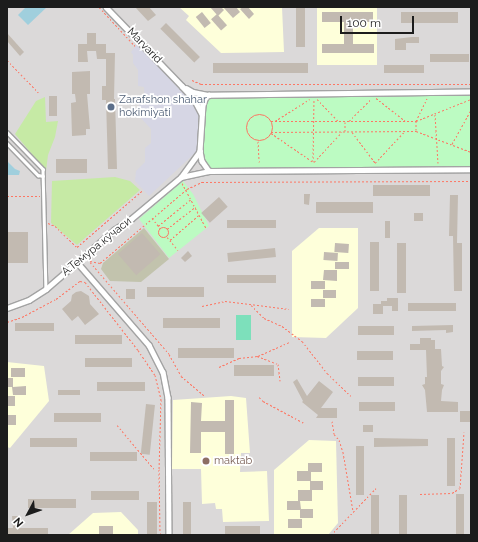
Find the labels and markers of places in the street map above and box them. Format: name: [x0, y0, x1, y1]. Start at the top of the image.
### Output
place label: Zarafshon shahar hokimiyati: [119, 94, 207, 120]
marker: Zarafshon shahar hokimiyati: [106, 102, 116, 112]
place label: maktab: [214, 454, 252, 468]
marker: maktab: [201, 456, 211, 466]

